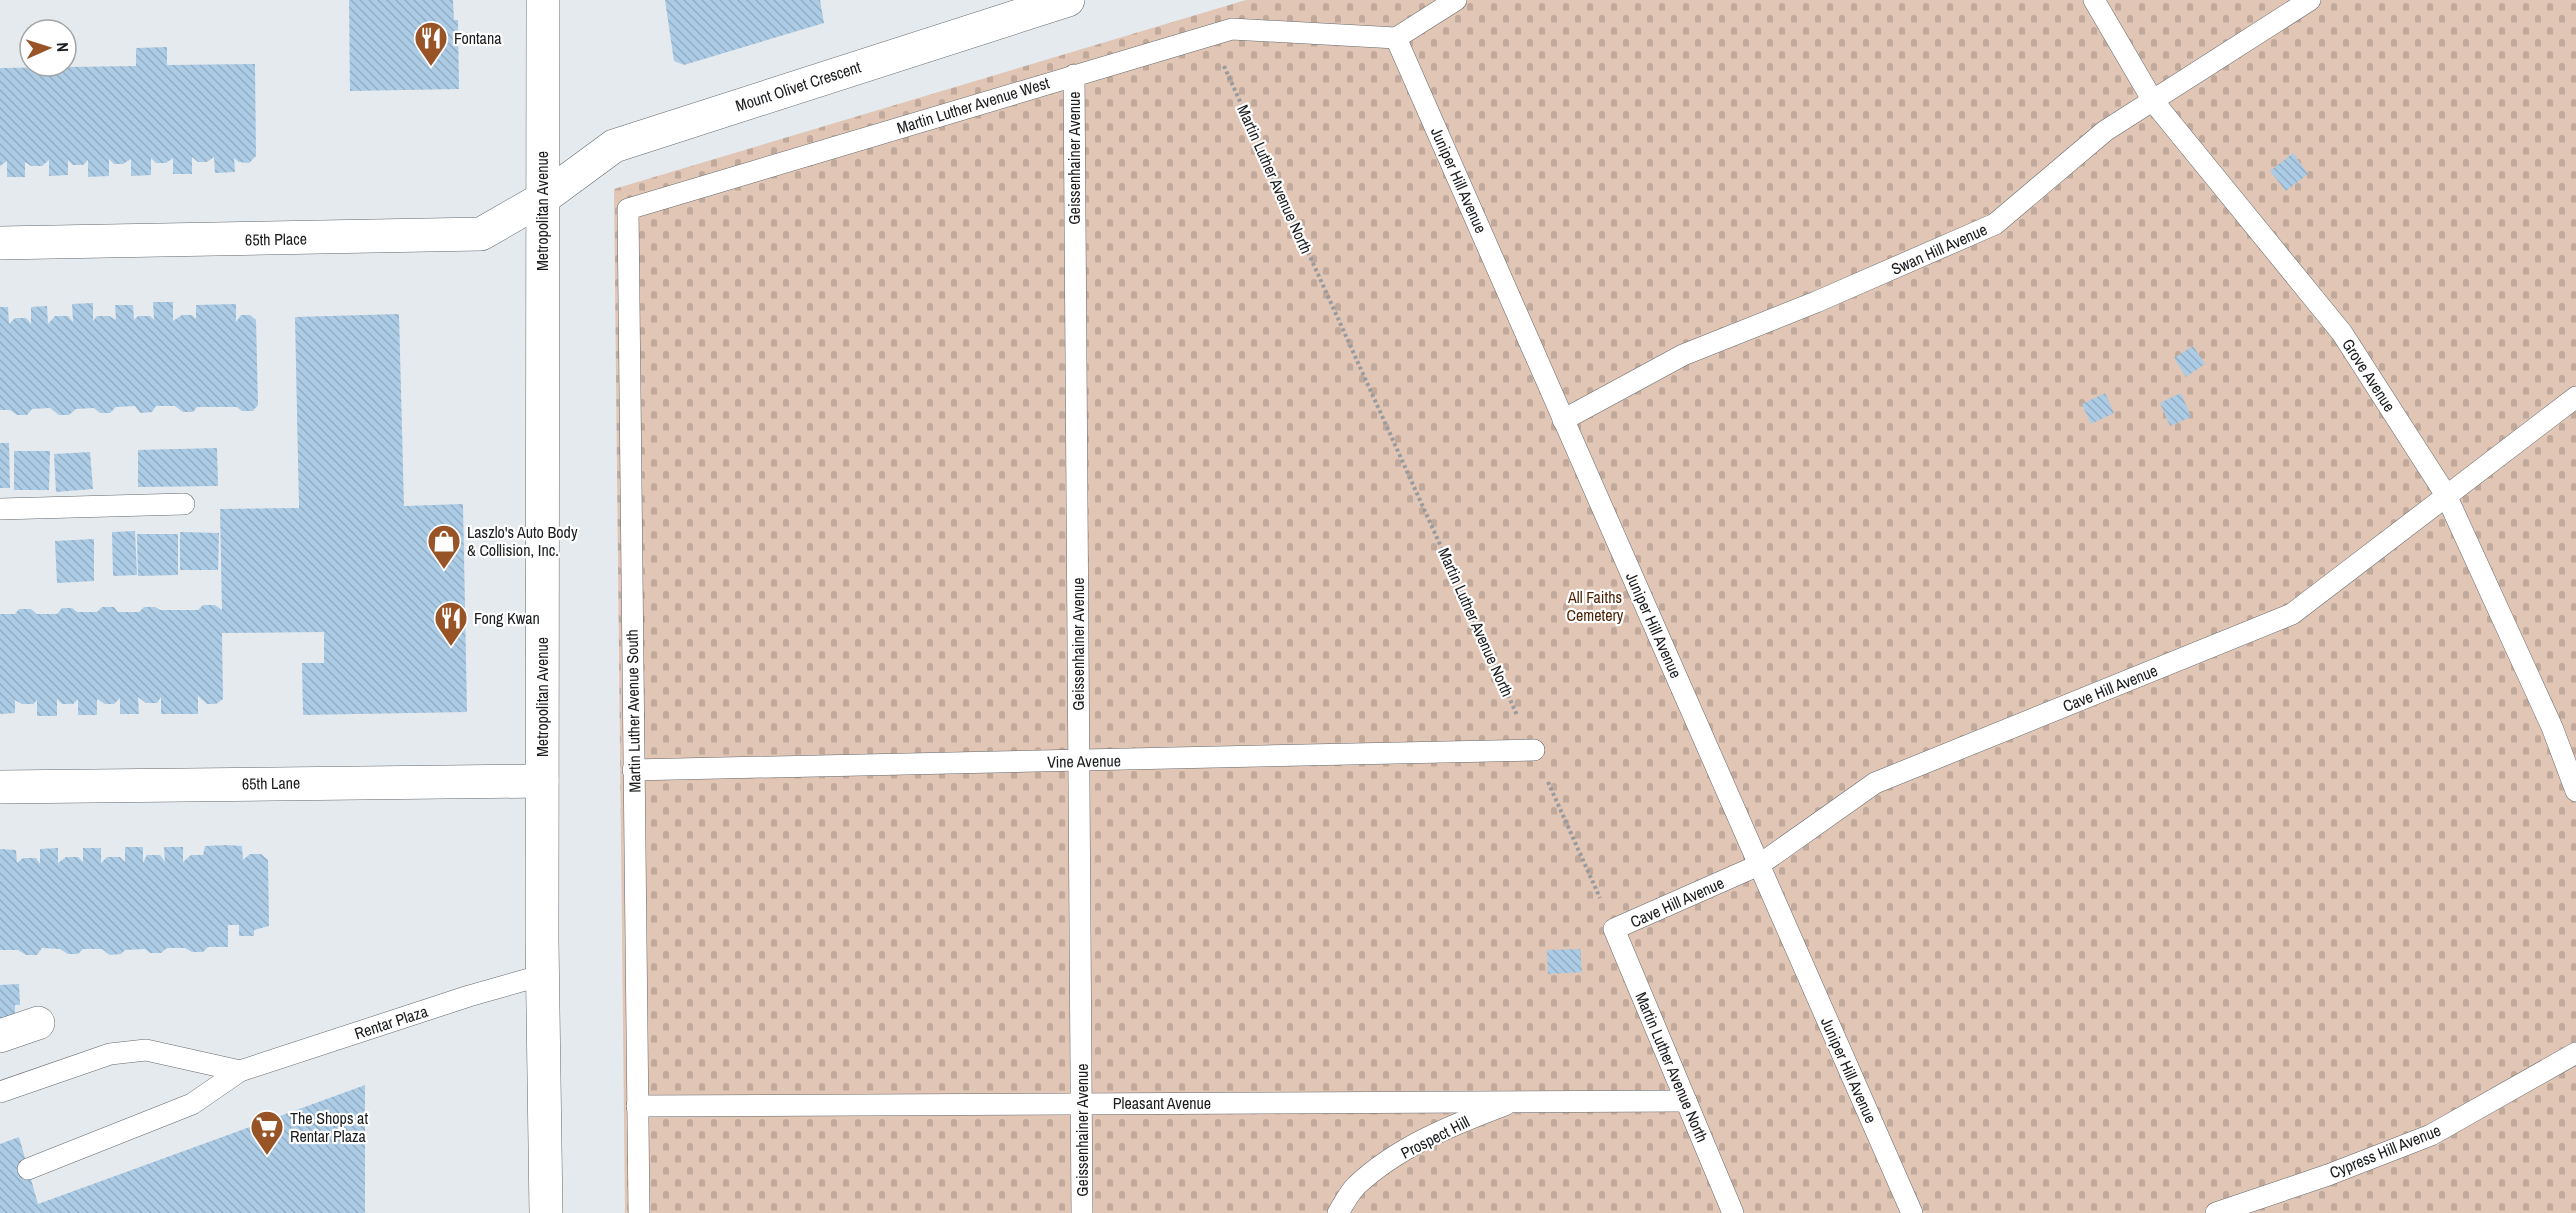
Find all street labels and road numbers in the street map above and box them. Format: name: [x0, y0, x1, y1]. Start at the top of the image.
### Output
street label: Mount Olivet Crescent: [733, 55, 864, 117]
street label: Martin Luther Avenue West: [894, 71, 1052, 139]
street label: Geissenhainer Avenue: [1063, 91, 1085, 225]
street label: Martin Luther Avenue North: [1232, 101, 1318, 257]
street label: Juniper Hill Avenue: [1426, 124, 1492, 236]
street label: Metropolitan Avenue: [531, 151, 553, 271]
street label: Swan Hill Avenue: [1888, 218, 1990, 280]
street label: 65th Place: [245, 227, 307, 251]
street label: Grove Avenue: [2337, 334, 2401, 416]
street label: Martin Luther Avenue North: [1433, 544, 1519, 700]
street label: Juniper Hill Avenue: [1621, 569, 1687, 681]
street label: Geissenhainer Avenue: [1067, 577, 1089, 711]
street label: Martin Luther Avenue South: [621, 629, 645, 793]
street label: Metropolitan Avenue: [531, 637, 553, 757]
street label: Cave Hill Avenue: [2059, 659, 2161, 717]
street label: Vine Avenue: [1047, 749, 1121, 773]
street label: 65th Lane: [242, 771, 300, 795]
street label: Cave Hill Avenue: [1627, 872, 1727, 932]
street label: Martin Luther Avenue North: [1630, 989, 1714, 1145]
street label: Rentar Plaza: [352, 1000, 431, 1044]
street label: Juniper Hill Avenue: [1816, 1014, 1882, 1126]
street label: Geissenhainer Avenue: [1071, 1063, 1093, 1197]
street label: Pleasant Avenue: [1113, 1092, 1211, 1114]
street label: Prospect Hill: [1397, 1110, 1473, 1164]
street label: Cypress Hill Avenue: [2326, 1119, 2444, 1183]

